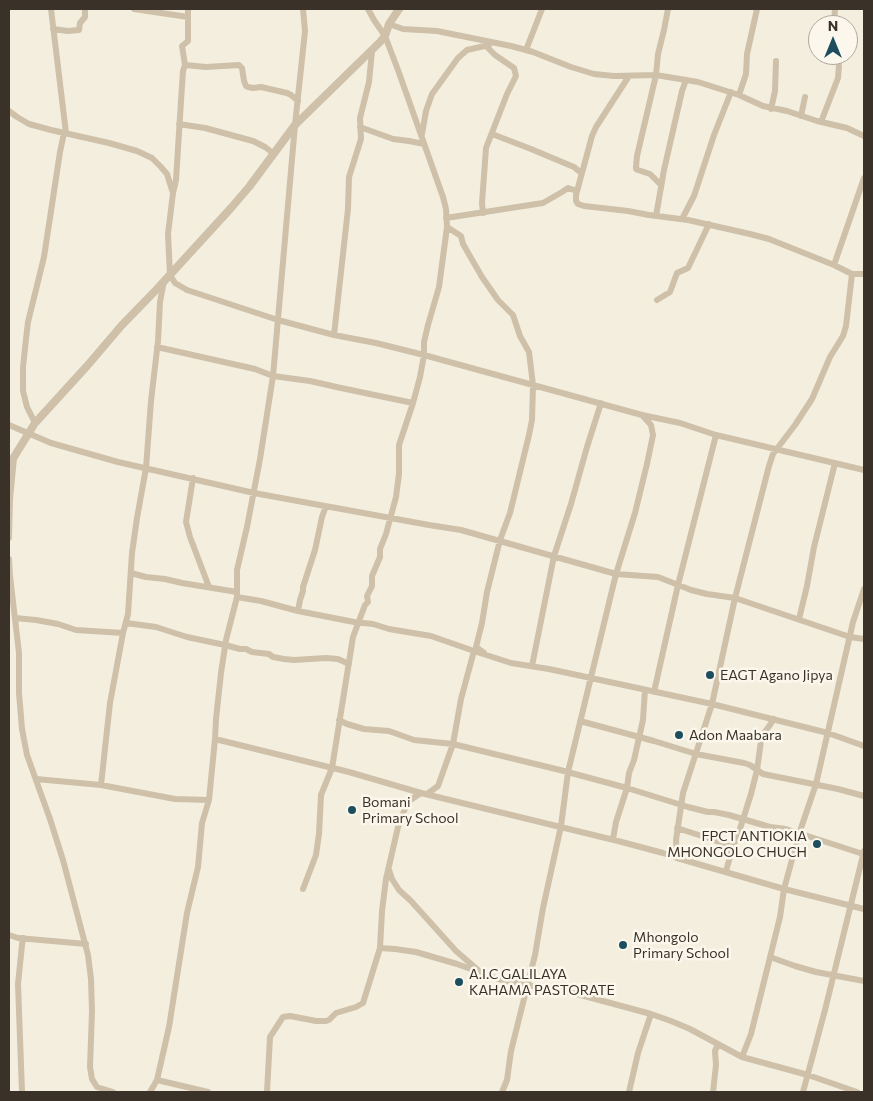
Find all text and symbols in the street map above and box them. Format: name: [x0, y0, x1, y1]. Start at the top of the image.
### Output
north arrow: [808, 15, 858, 65]
text: N: [828, 17, 838, 34]
place label: EAGT Agano Jipya: [720, 667, 833, 683]
marker: EAGT Agano Jipya: [704, 669, 716, 681]
place label: Adon Maabara: [689, 727, 782, 743]
marker: Adon Maabara: [673, 729, 685, 741]
place label: Bomani Primary School: [362, 794, 458, 826]
marker: Bomani Primary School: [346, 804, 358, 816]
place label: FPCT ANTIOKIA MHONGOLO CHUCH: [667, 828, 807, 860]
marker: FPCT ANTIOKIA MHONGOLO CHUCH: [811, 838, 823, 850]
place label: Mhongolo Primary School: [633, 929, 729, 962]
marker: Mhongolo Primary School: [617, 939, 629, 951]
place label: A.I.C GALILAYA KAHAMA PASTORATE: [469, 966, 615, 999]
marker: A.I.C GALILAYA KAHAMA PASTORATE: [453, 976, 465, 988]

